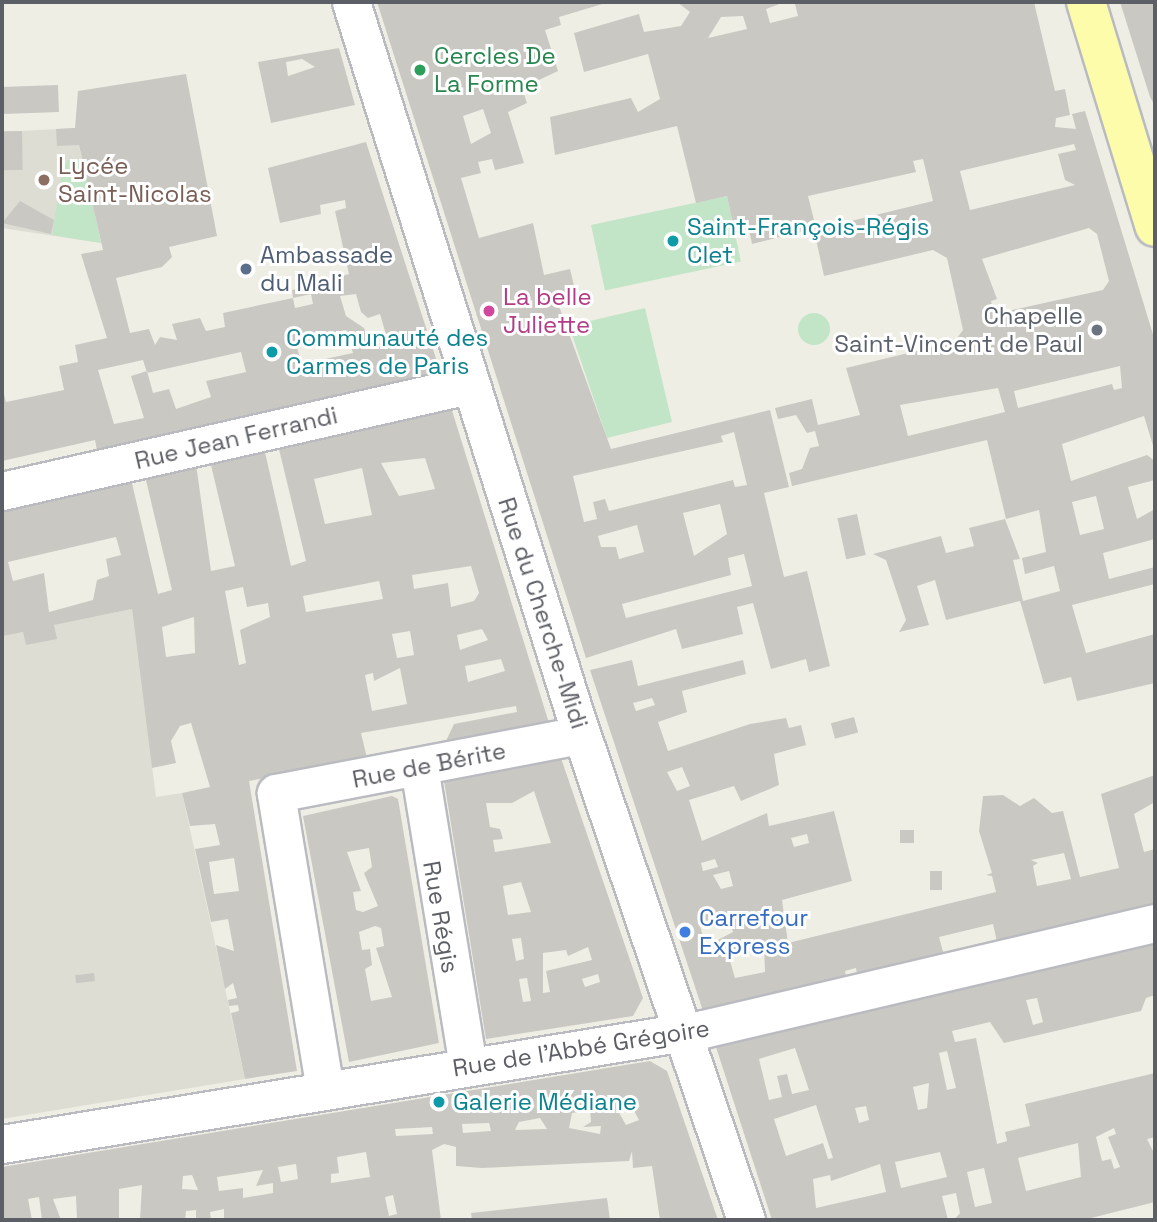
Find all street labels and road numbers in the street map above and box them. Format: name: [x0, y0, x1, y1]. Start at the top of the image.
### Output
street label: Rue Jean Ferrandi: [132, 401, 340, 475]
street label: Rue du Cherche-Midi: [492, 494, 594, 732]
street label: Rue de Bérite: [350, 736, 508, 794]
street label: Rue Régis: [417, 859, 465, 975]
street label: Rue de l'Abbé Grégoire: [450, 1013, 712, 1083]

